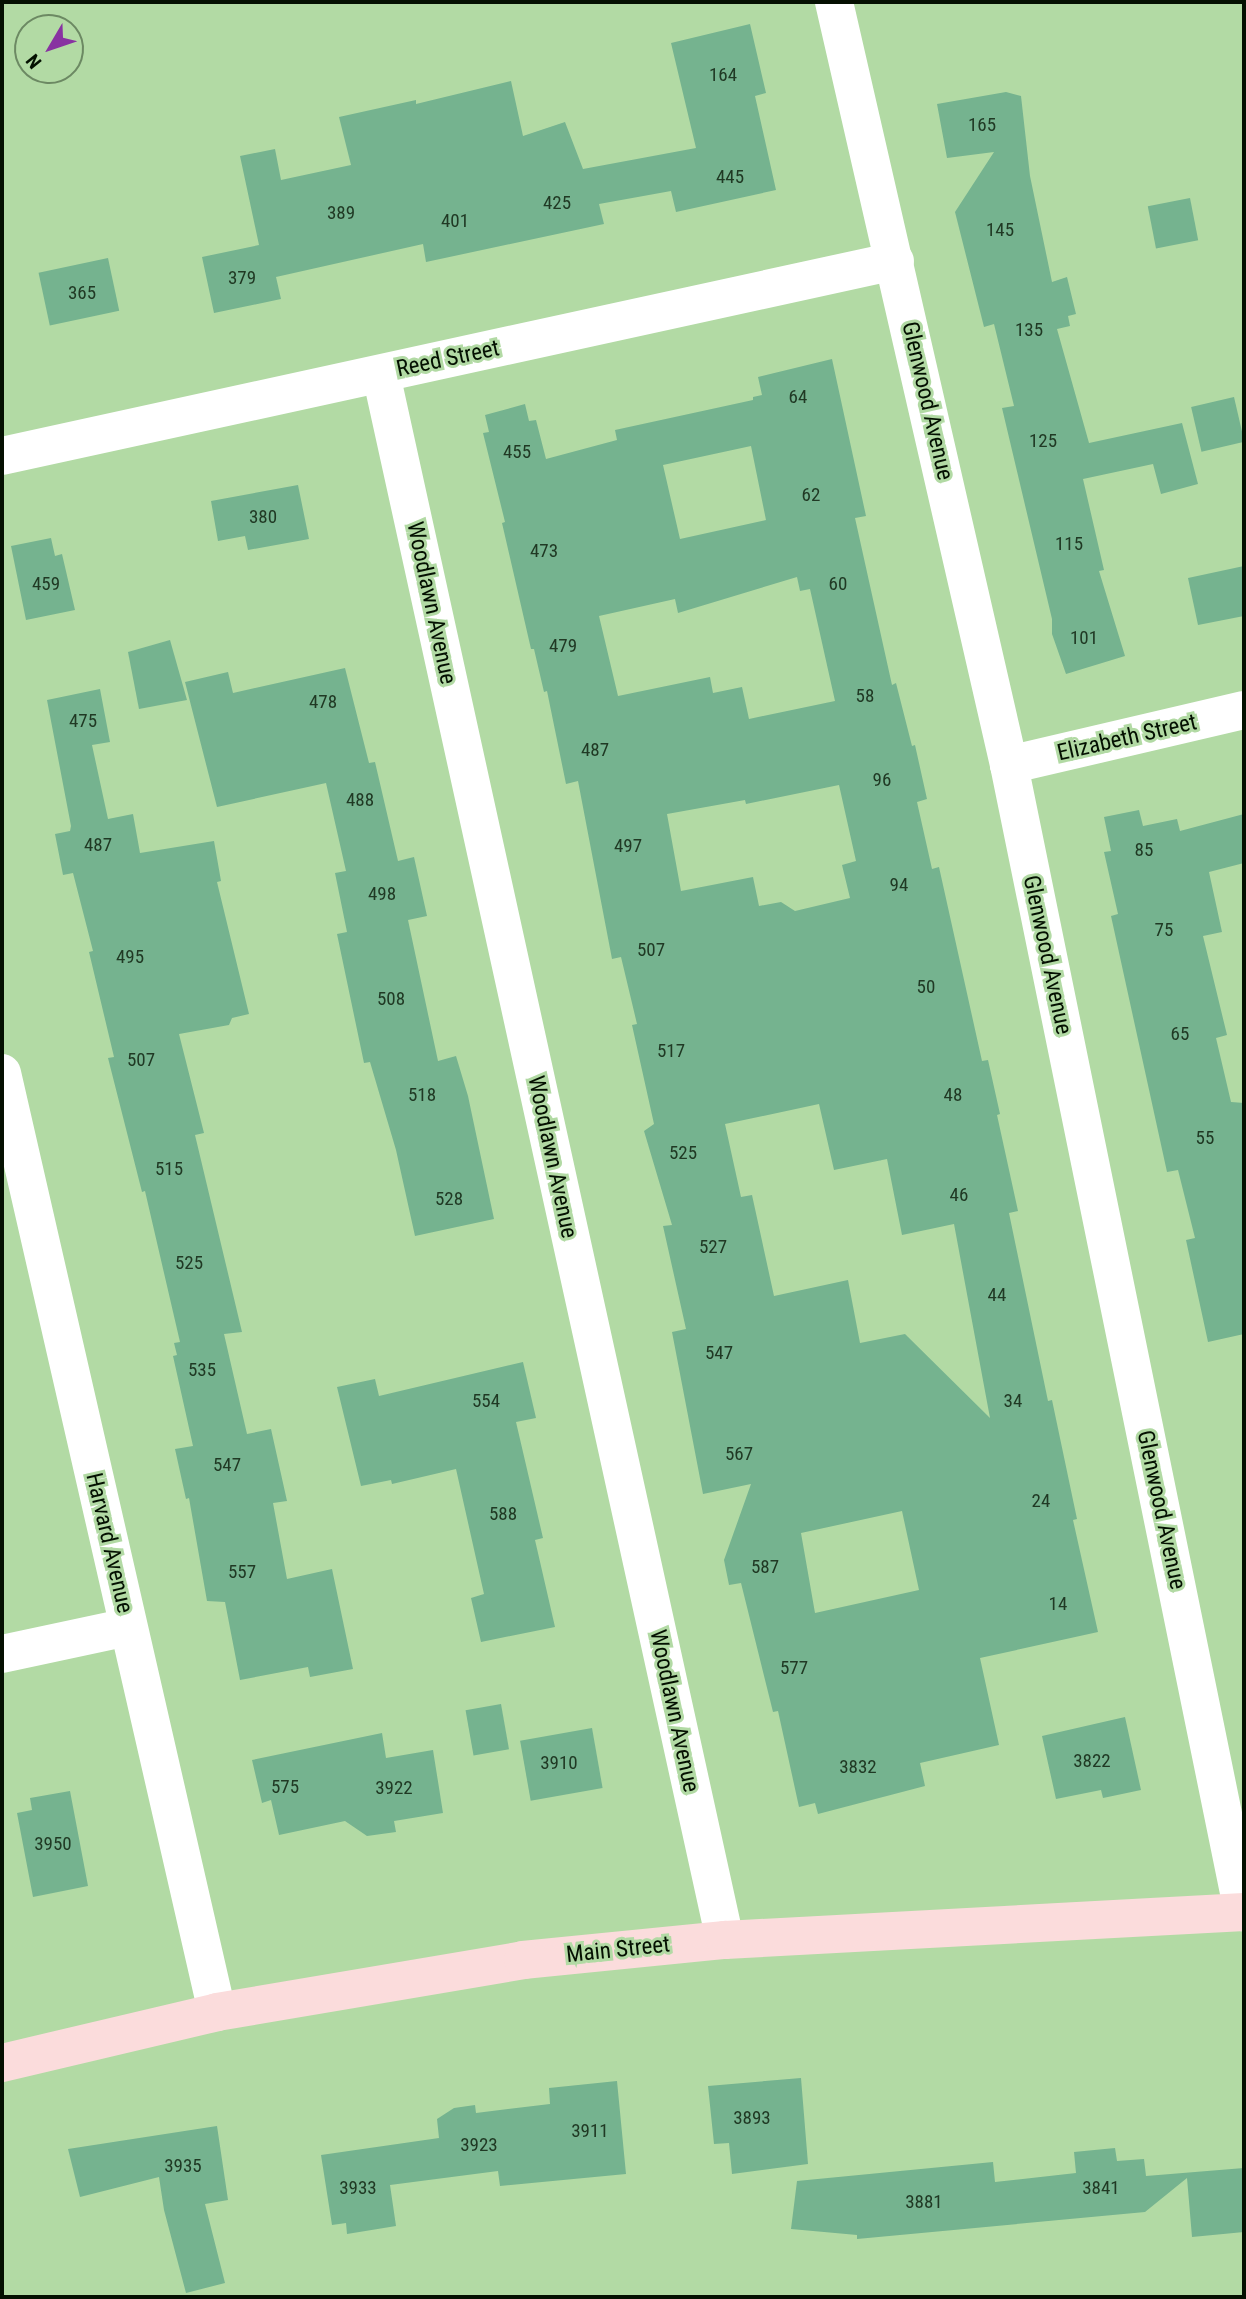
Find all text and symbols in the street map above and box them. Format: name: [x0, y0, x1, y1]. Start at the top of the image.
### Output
north arrow: [14, 14, 84, 84]
text: N: [21, 50, 46, 73]
house number: 164: [709, 64, 737, 86]
house number: 165: [968, 114, 996, 136]
house number: 445: [716, 166, 744, 188]
house number: 425: [543, 192, 571, 214]
house number: 389: [327, 202, 355, 224]
house number: 401: [441, 210, 469, 232]
house number: 145: [986, 219, 1014, 241]
house number: 379: [228, 267, 256, 289]
house number: 365: [68, 282, 96, 304]
street label: Glenwood Avenue: [895, 319, 959, 483]
house number: 135: [1015, 319, 1043, 341]
street label: Reed Street: [394, 335, 502, 383]
house number: 64: [789, 386, 807, 408]
house number: 125: [1029, 430, 1057, 452]
house number: 455: [503, 441, 531, 463]
house number: 62: [802, 484, 820, 506]
house number: 380: [249, 506, 277, 528]
street label: Woodlawn Avenue: [400, 519, 462, 687]
house number: 115: [1055, 533, 1083, 555]
house number: 473: [530, 540, 558, 562]
house number: 459: [32, 573, 60, 595]
house number: 60: [829, 573, 847, 595]
house number: 101: [1070, 627, 1098, 649]
house number: 479: [549, 635, 577, 657]
house number: 58: [856, 685, 874, 707]
house number: 478: [309, 691, 337, 713]
street label: Elizabeth Street: [1055, 709, 1199, 767]
house number: 475: [69, 710, 97, 732]
house number: 487: [581, 739, 609, 761]
house number: 96: [873, 769, 891, 791]
house number: 488: [346, 789, 374, 811]
house number: 487: [84, 834, 112, 856]
house number: 497: [614, 835, 642, 857]
house number: 85: [1135, 839, 1153, 861]
street label: Glenwood Avenue: [1017, 873, 1077, 1037]
house number: 94: [890, 874, 908, 896]
house number: 498: [368, 883, 396, 905]
house number: 75: [1155, 919, 1173, 941]
house number: 507: [637, 939, 665, 961]
house number: 495: [116, 946, 144, 968]
house number: 50: [917, 976, 935, 998]
house number: 508: [377, 988, 405, 1010]
house number: 65: [1171, 1023, 1189, 1045]
house number: 517: [657, 1040, 685, 1062]
house number: 507: [127, 1049, 155, 1071]
street label: Woodlawn Avenue: [521, 1073, 583, 1241]
house number: 518: [408, 1084, 436, 1106]
house number: 48: [944, 1084, 962, 1106]
house number: 55: [1196, 1127, 1214, 1149]
house number: 525: [669, 1142, 697, 1164]
house number: 515: [155, 1158, 183, 1180]
house number: 46: [950, 1184, 968, 1206]
house number: 528: [435, 1188, 463, 1210]
house number: 527: [699, 1236, 727, 1258]
house number: 525: [175, 1252, 203, 1274]
house number: 44: [988, 1284, 1006, 1306]
house number: 547: [705, 1342, 733, 1364]
house number: 535: [188, 1359, 216, 1381]
house number: 554: [472, 1390, 500, 1412]
house number: 34: [1004, 1390, 1022, 1412]
street label: Glenwood Avenue: [1131, 1428, 1191, 1592]
house number: 567: [725, 1443, 753, 1465]
house number: 547: [213, 1454, 241, 1476]
street label: Harvard Avenue: [79, 1470, 139, 1616]
house number: 24: [1032, 1490, 1050, 1512]
house number: 588: [489, 1503, 517, 1525]
house number: 587: [751, 1556, 779, 1578]
house number: 557: [228, 1561, 256, 1583]
house number: 14: [1049, 1593, 1067, 1615]
street label: Woodlawn Avenue: [643, 1627, 705, 1795]
house number: 577: [780, 1657, 808, 1679]
house number: 3822: [1073, 1750, 1111, 1772]
house number: 3910: [540, 1752, 578, 1774]
house number: 3832: [839, 1756, 877, 1778]
house number: 575: [271, 1776, 299, 1798]
house number: 3922: [375, 1777, 413, 1799]
house number: 3950: [34, 1833, 72, 1855]
street label: Main Street: [565, 1931, 671, 1969]
house number: 3893: [733, 2107, 771, 2129]
house number: 3911: [571, 2120, 609, 2142]
house number: 3923: [460, 2134, 498, 2156]
house number: 3935: [164, 2155, 202, 2177]
house number: 3933: [339, 2177, 377, 2199]
house number: 3841: [1082, 2177, 1120, 2199]
house number: 3881: [905, 2191, 943, 2213]

